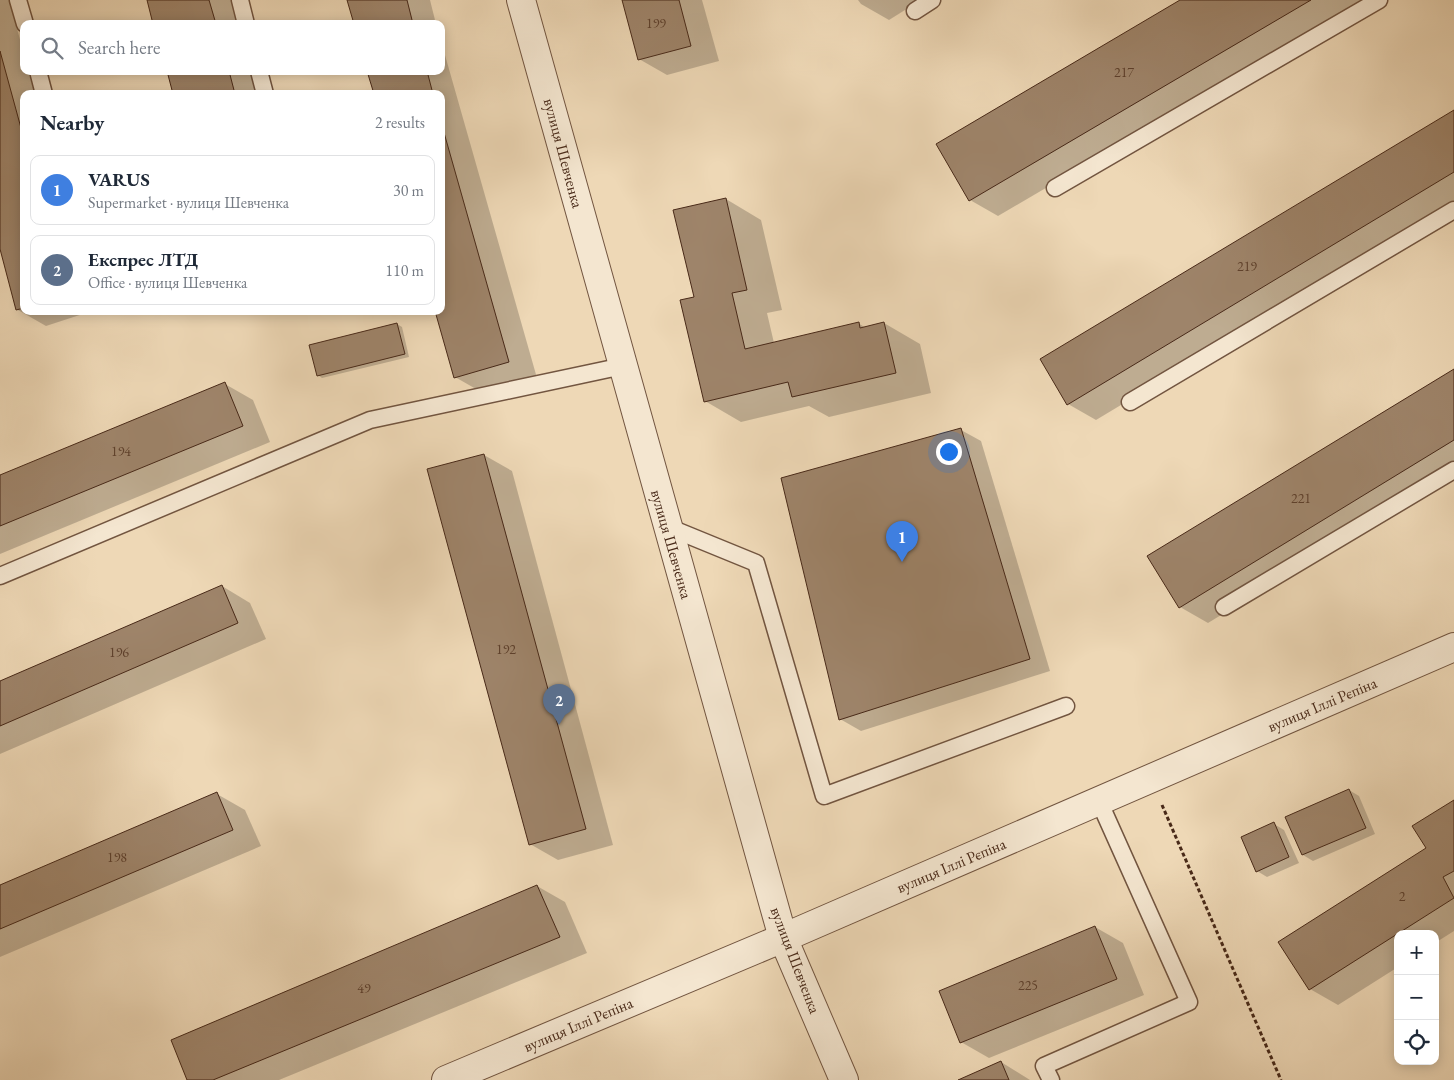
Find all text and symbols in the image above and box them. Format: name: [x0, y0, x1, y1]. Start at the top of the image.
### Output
house number: 199: [646, 14, 666, 32]
search box: [20, 20, 445, 75]
icon: search: [38, 34, 66, 62]
text: Search here: [78, 35, 160, 60]
house number: 217: [1114, 63, 1134, 81]
street label: вулиця Шевченка: [539, 96, 588, 211]
text: Nearby: [40, 109, 104, 136]
text: 2 results: [375, 112, 425, 133]
text: VARUS: [88, 167, 150, 192]
text: 1: [53, 180, 61, 201]
text: 30 m: [393, 180, 424, 201]
text: Supermarket · вулиця Шевченка: [88, 192, 289, 213]
text: Експрес ЛТД: [88, 247, 198, 272]
house number: 219: [1237, 257, 1257, 275]
text: 2: [53, 260, 61, 281]
text: 110 m: [385, 260, 424, 281]
text: Office · вулиця Шевченка: [88, 272, 247, 293]
your location: [936, 439, 962, 465]
house number: 194: [111, 442, 131, 460]
street label: вулиця Шевченка: [646, 487, 697, 602]
house number: 221: [1291, 489, 1311, 507]
pin: 1: [886, 521, 918, 562]
house number: 192: [496, 640, 516, 658]
house number: 196: [109, 643, 129, 661]
street label: вулиця Іллі Рєпіна: [1264, 672, 1381, 737]
pin: 2: [543, 684, 575, 725]
street label: вулиця Іллі Рєпіна: [893, 833, 1010, 898]
house number: 198: [107, 848, 127, 866]
house number: 2: [1399, 887, 1406, 905]
street label: вулиця Шевченка: [766, 904, 826, 1017]
map controls: [1394, 930, 1439, 1065]
button: +: [1394, 930, 1439, 975]
button: −: [1394, 975, 1439, 1020]
house number: 225: [1018, 976, 1038, 994]
house number: 49: [357, 979, 371, 997]
street label: вулиця Іллі Рєпіна: [520, 992, 637, 1057]
button: locate: [1394, 1020, 1439, 1065]

